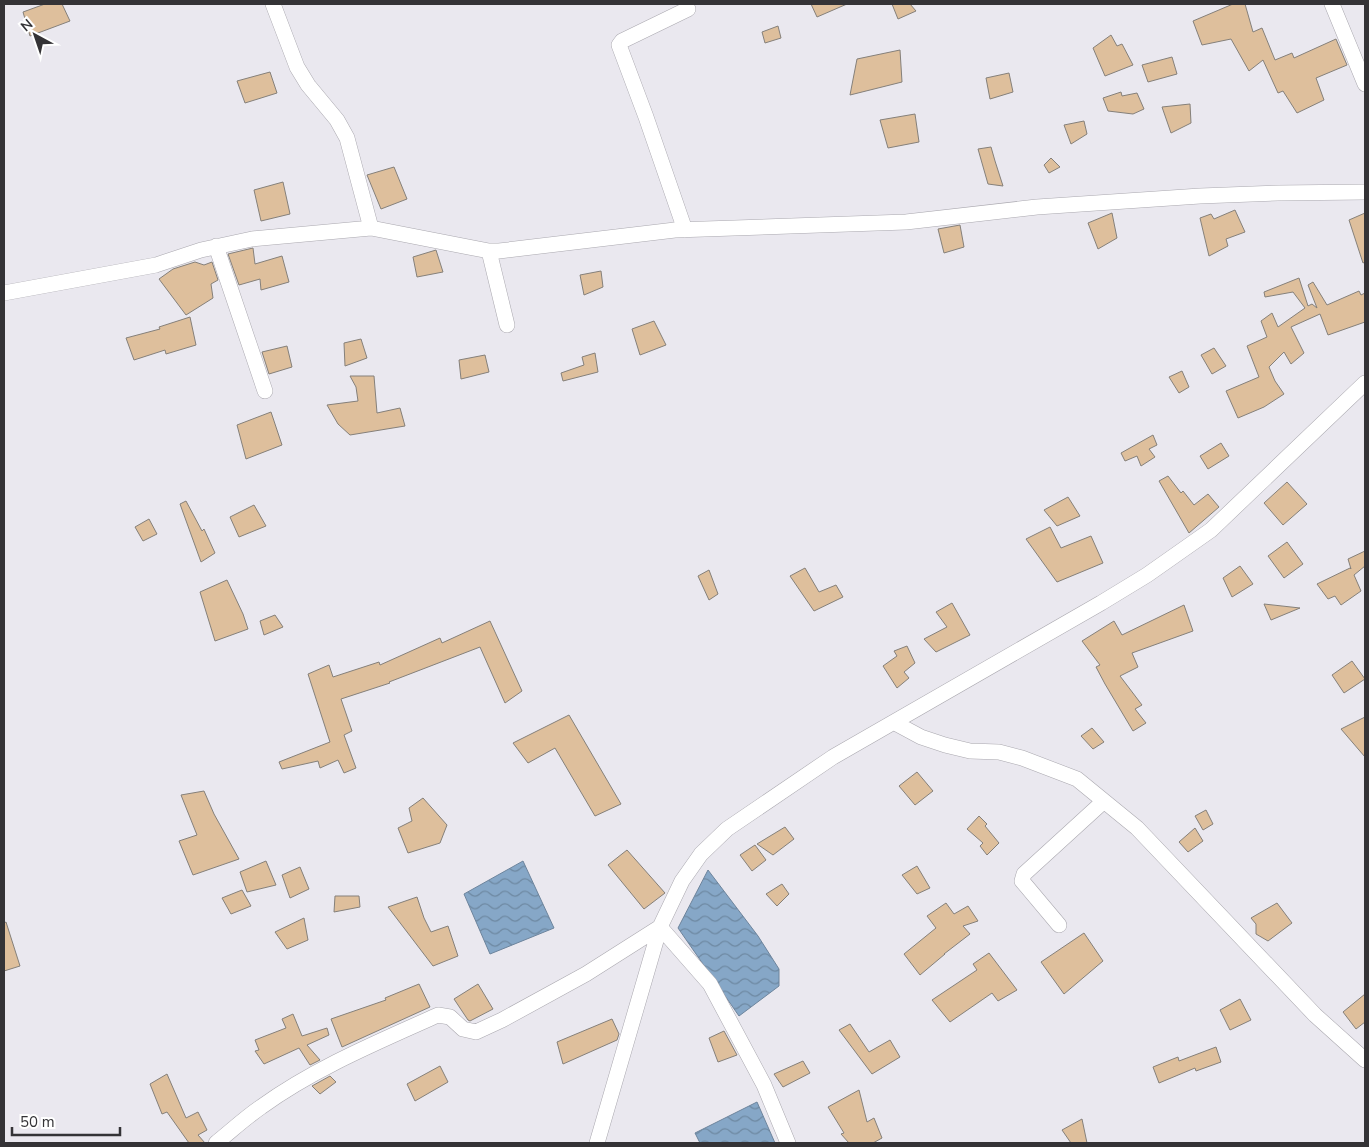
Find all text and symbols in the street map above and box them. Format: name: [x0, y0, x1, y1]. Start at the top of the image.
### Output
north arrow: [10, 10, 60, 60]
text: N: [17, 15, 37, 36]
scale bar: [12, 1104, 120, 1136]
text: 50 m: [20, 1112, 55, 1132]

